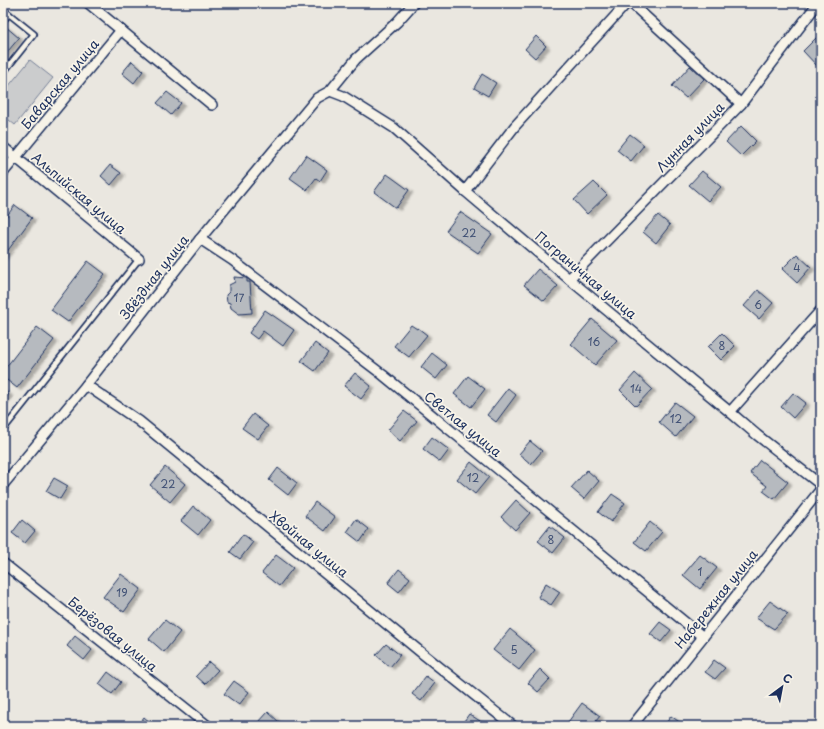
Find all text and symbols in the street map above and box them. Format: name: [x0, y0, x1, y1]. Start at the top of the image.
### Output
street label: Баварская улица: [16, 34, 103, 133]
street label: Лунная улица: [651, 97, 729, 176]
street label: Альпийская улица: [28, 147, 131, 238]
house number: 22: [462, 224, 476, 241]
street label: Пограничная улица: [531, 226, 642, 323]
street label: Звёздная улица: [115, 230, 193, 323]
house number: 4: [793, 259, 801, 276]
house number: 17: [234, 289, 245, 306]
house number: 6: [754, 296, 762, 313]
house number: 16: [588, 333, 601, 350]
house number: 8: [719, 337, 726, 354]
house number: 14: [630, 380, 642, 397]
street label: Светлая улица: [421, 386, 507, 461]
house number: 12: [670, 410, 683, 427]
house number: 12: [467, 469, 480, 486]
house number: 22: [161, 475, 175, 492]
street label: Хвойная улица: [266, 506, 353, 582]
house number: 8: [548, 531, 555, 548]
street label: Набережная улица: [670, 544, 762, 652]
house number: 1: [698, 563, 703, 580]
house number: 19: [116, 584, 128, 601]
street label: Берёзовая улица: [65, 592, 162, 676]
house number: 5: [510, 641, 518, 658]
north arrow: [762, 667, 802, 707]
text: С: [780, 669, 796, 687]

